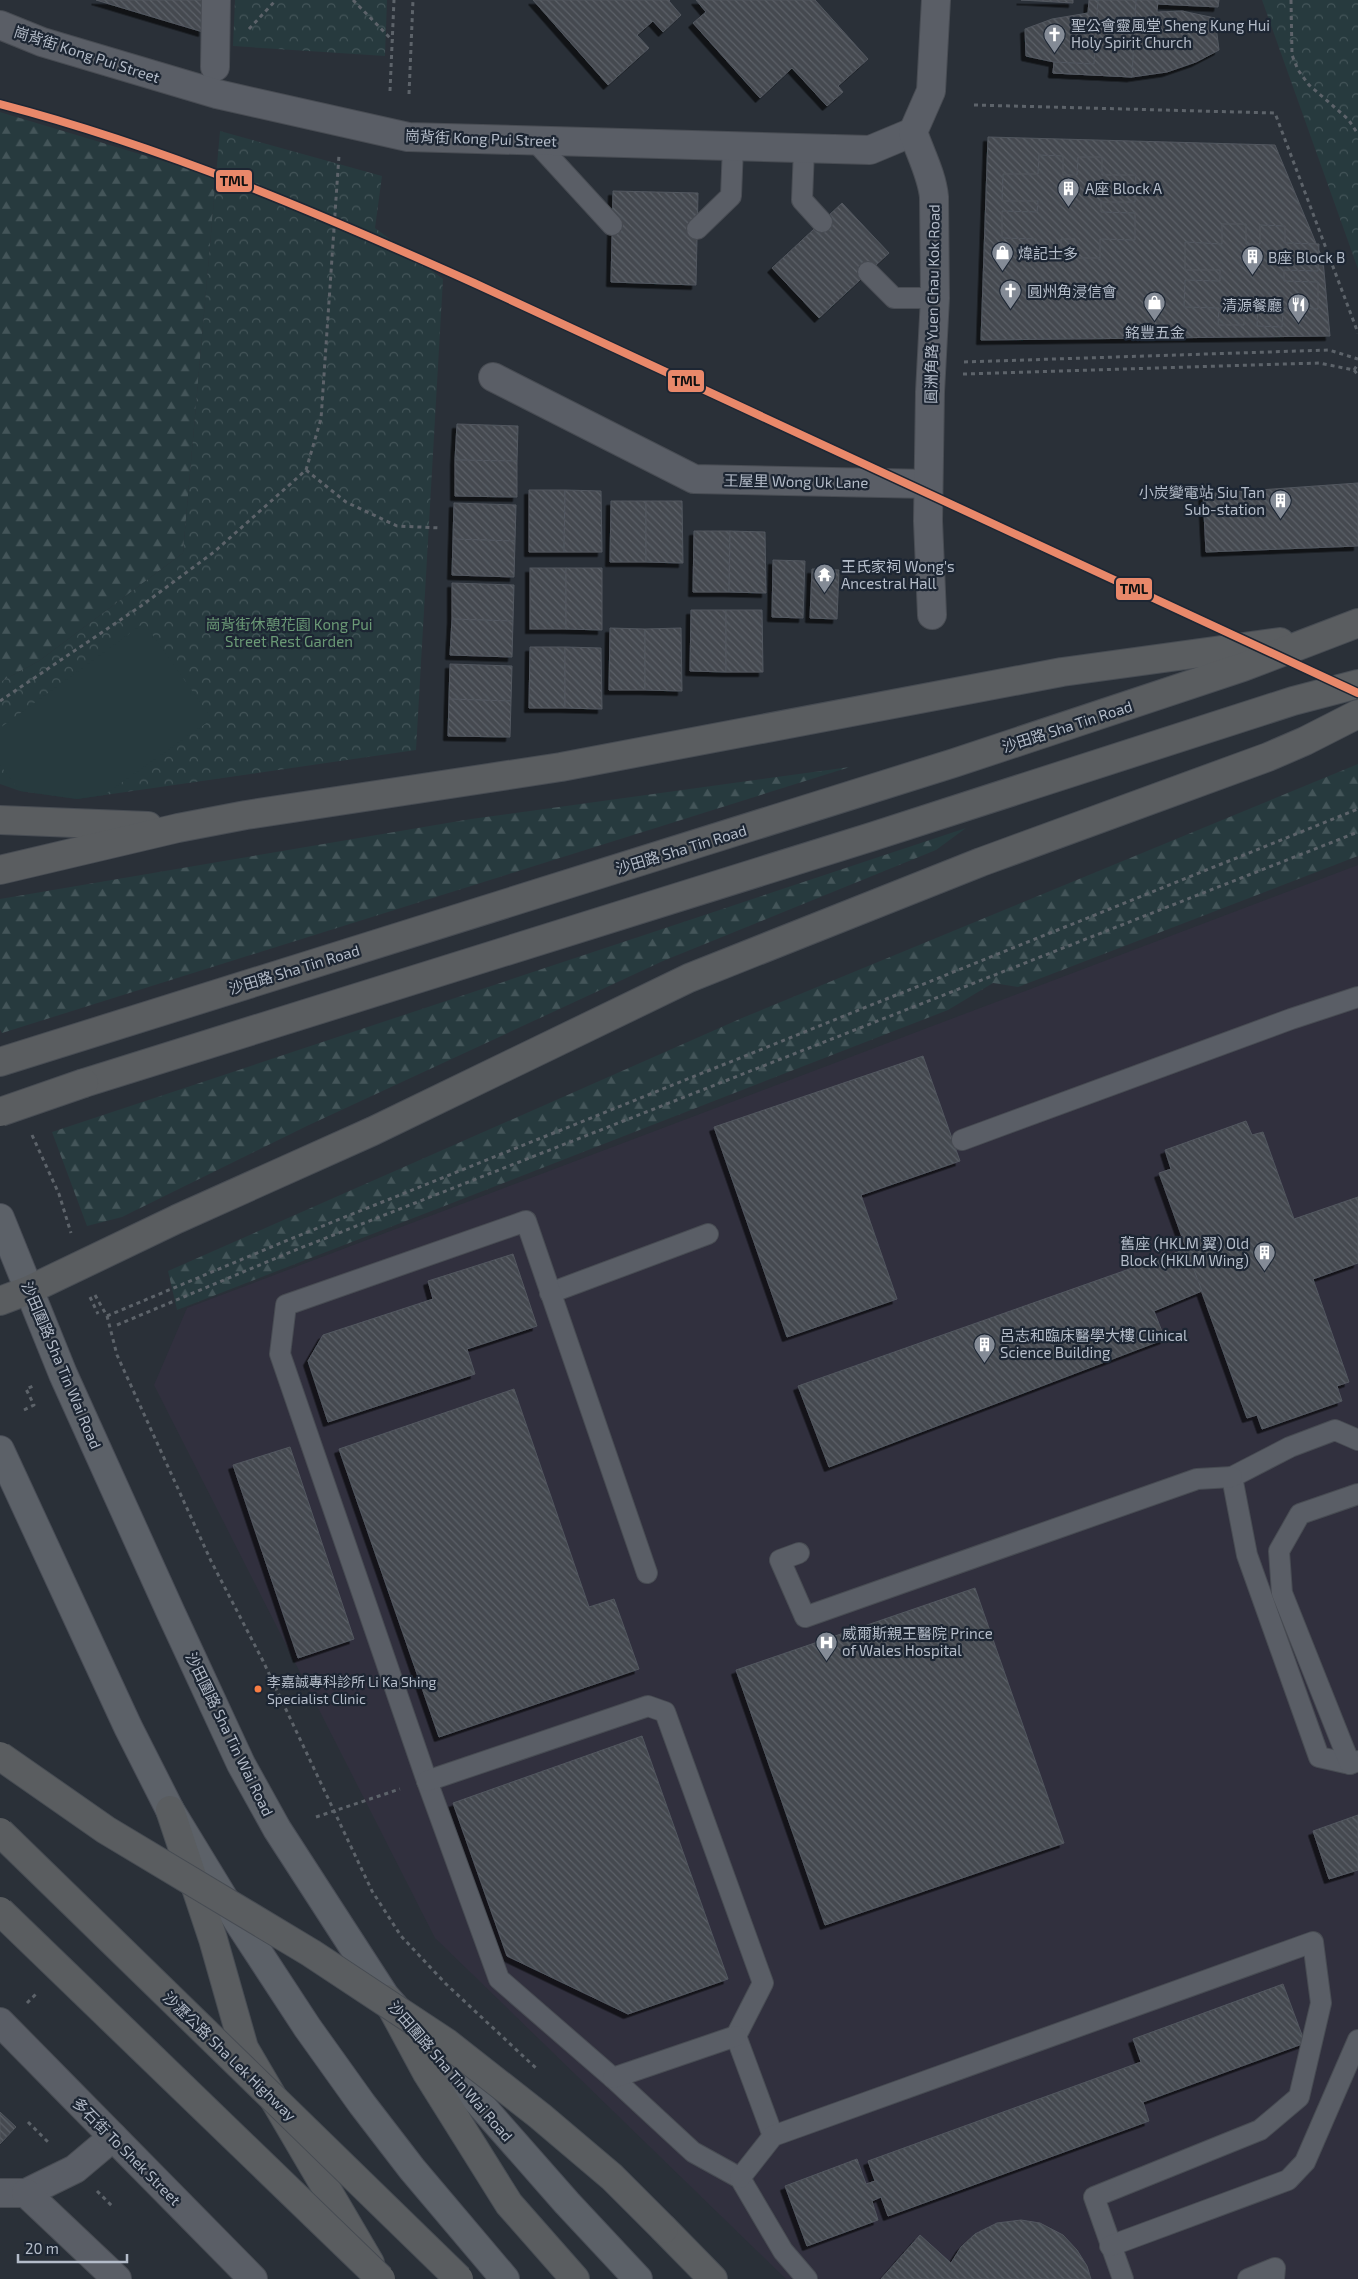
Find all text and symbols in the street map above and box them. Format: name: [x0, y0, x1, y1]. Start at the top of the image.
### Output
place label: 聖公會靈風堂 Sheng Kung Hui Holy Spirit Church: [1071, 16, 1270, 51]
street label: 崗背街 Kong Pui Street: [12, 22, 162, 86]
church icon: 聖公會靈風堂 Sheng Kung Hui Holy Spirit Church: [1043, 22, 1067, 53]
street label: 崗背街 Kong Pui Street: [405, 126, 558, 150]
line badge: TML: [215, 169, 253, 193]
text: TML: [220, 172, 249, 189]
building icon: A座 Block A: [1057, 176, 1081, 207]
place label: A座 Block A: [1085, 179, 1163, 197]
street label: 圓洲角路 Yuen Chau Kok Road: [921, 204, 943, 404]
shop icon: 煒記士多: [990, 241, 1014, 272]
place label: 煒記士多: [1018, 244, 1078, 262]
building icon: B座 Block B: [1240, 245, 1264, 276]
place label: B座 Block B: [1268, 248, 1345, 266]
church icon: 圓州角浸信會: [999, 279, 1023, 310]
place label: 圓州角浸信會: [1027, 282, 1117, 300]
shop icon: 銘豐五金: [1143, 291, 1167, 322]
restaurant icon: 清源餐廳: [1286, 293, 1310, 324]
place label: 清源餐廳: [1222, 296, 1282, 314]
place label: 銘豐五金: [1125, 323, 1185, 341]
line badge: TML: [667, 369, 705, 393]
text: TML: [672, 372, 701, 389]
street label: 王屋里 Wong Uk Lane: [723, 471, 869, 491]
place label: 小炭變電站 Siu Tan Sub-station: [1139, 483, 1265, 518]
building icon: 小炭變電站 Siu Tan Sub-station: [1269, 489, 1293, 520]
place label: 王氏家祠 Wong's Ancestral Hall: [841, 557, 955, 592]
temple icon: 王氏家祠 Wong's Ancestral Hall: [813, 563, 837, 594]
line badge: TML: [1115, 577, 1153, 601]
text: TML: [1120, 580, 1149, 597]
park label: 崗背街休憩花園 Kong Pui Street Rest Garden: [205, 615, 373, 650]
street label: 沙田路 Sha Tin Road: [1000, 696, 1134, 756]
street label: 沙田路 Sha Tin Road: [613, 821, 749, 877]
street label: 沙田路 Sha Tin Road: [226, 941, 362, 997]
place label: 舊座 (HKLM 翼) Old Block (HKLM Wing): [1120, 1234, 1249, 1269]
building icon: 舊座 (HKLM 翼) Old Block (HKLM Wing): [1253, 1240, 1277, 1271]
street label: 沙田圍路 Sha Tin Wai Road: [19, 1279, 105, 1451]
place label: 呂志和臨床醫學大樓 Clinical Science Building: [1000, 1326, 1188, 1361]
building icon: 呂志和臨床醫學大樓 Clinical Science Building: [972, 1332, 996, 1363]
place label: 威爾斯親王醫院 Prince of Wales Hospital: [842, 1624, 993, 1659]
hospital icon: 威爾斯親王醫院 Prince of Wales Hospital: [814, 1630, 838, 1661]
street label: 沙田圍路 Sha Tin Wai Road: [182, 1649, 278, 1819]
place label: 李嘉誠專科診所 Li Ka Shing Specialist Clinic: [267, 1673, 437, 1707]
marker: 李嘉誠專科診所 Li Ka Shing Specialist Clinic: [253, 1684, 263, 1694]
street label: 沙瀝公路 Sha Lek Highway: [160, 1988, 300, 2124]
street label: 沙田圍路 Sha Tin Wai Road: [385, 1997, 517, 2145]
street label: 多石街 To Shek Street: [69, 2093, 185, 2209]
scale bar: [18, 2232, 126, 2264]
text: 20 m: [25, 2239, 59, 2257]

